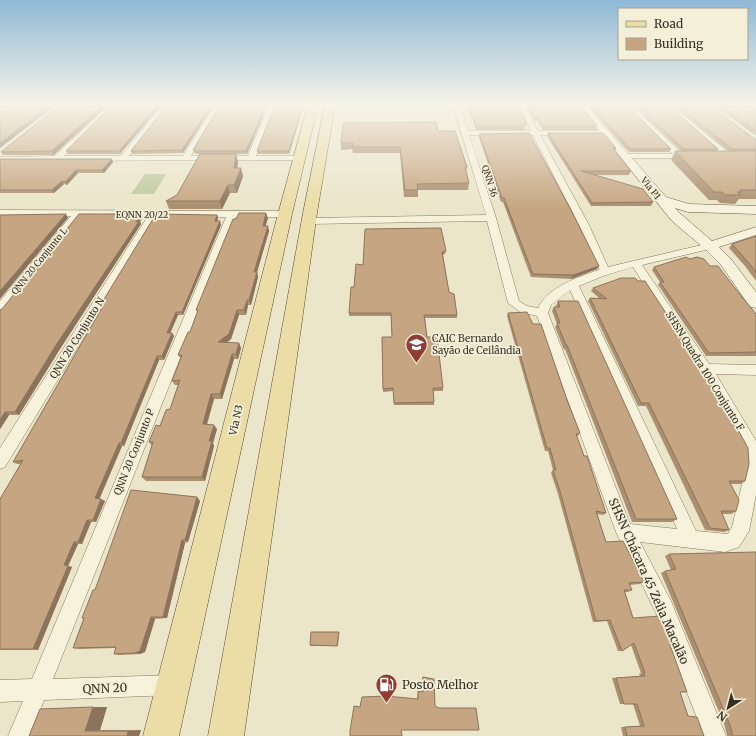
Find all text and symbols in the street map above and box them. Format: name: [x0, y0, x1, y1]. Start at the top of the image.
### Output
legend: [618, 8, 748, 60]
text: Road: [654, 16, 683, 31]
text: Building: [654, 36, 704, 51]
street label: QNN 36: [480, 164, 500, 199]
street label: Via P1: [638, 174, 663, 201]
street label: EQNN 20/22: [116, 209, 168, 220]
street label: QNN 20 Conjunto L: [9, 225, 70, 297]
street label: QNN 20 Conjunto N: [47, 295, 107, 381]
street label: SHSN Quadra 100 Conjunto F: [663, 309, 747, 433]
school or university icon: CAIC Bernardo Sayão de Ceilândia: [404, 331, 430, 364]
place label: CAIC Bernardo Sayão de Ceilândia: [432, 332, 522, 357]
street label: Via N3: [226, 403, 246, 438]
street label: QNN 20 Conjunto P: [111, 406, 158, 497]
street label: SHSN Chácara 45 Zelia Macalão: [606, 496, 692, 666]
fuel station icon: Posto Melhor: [373, 671, 399, 704]
place label: Posto Melhor: [402, 677, 479, 692]
street label: QNN 20: [82, 680, 128, 696]
north arrow: [708, 688, 748, 728]
text: N: [714, 708, 730, 724]

